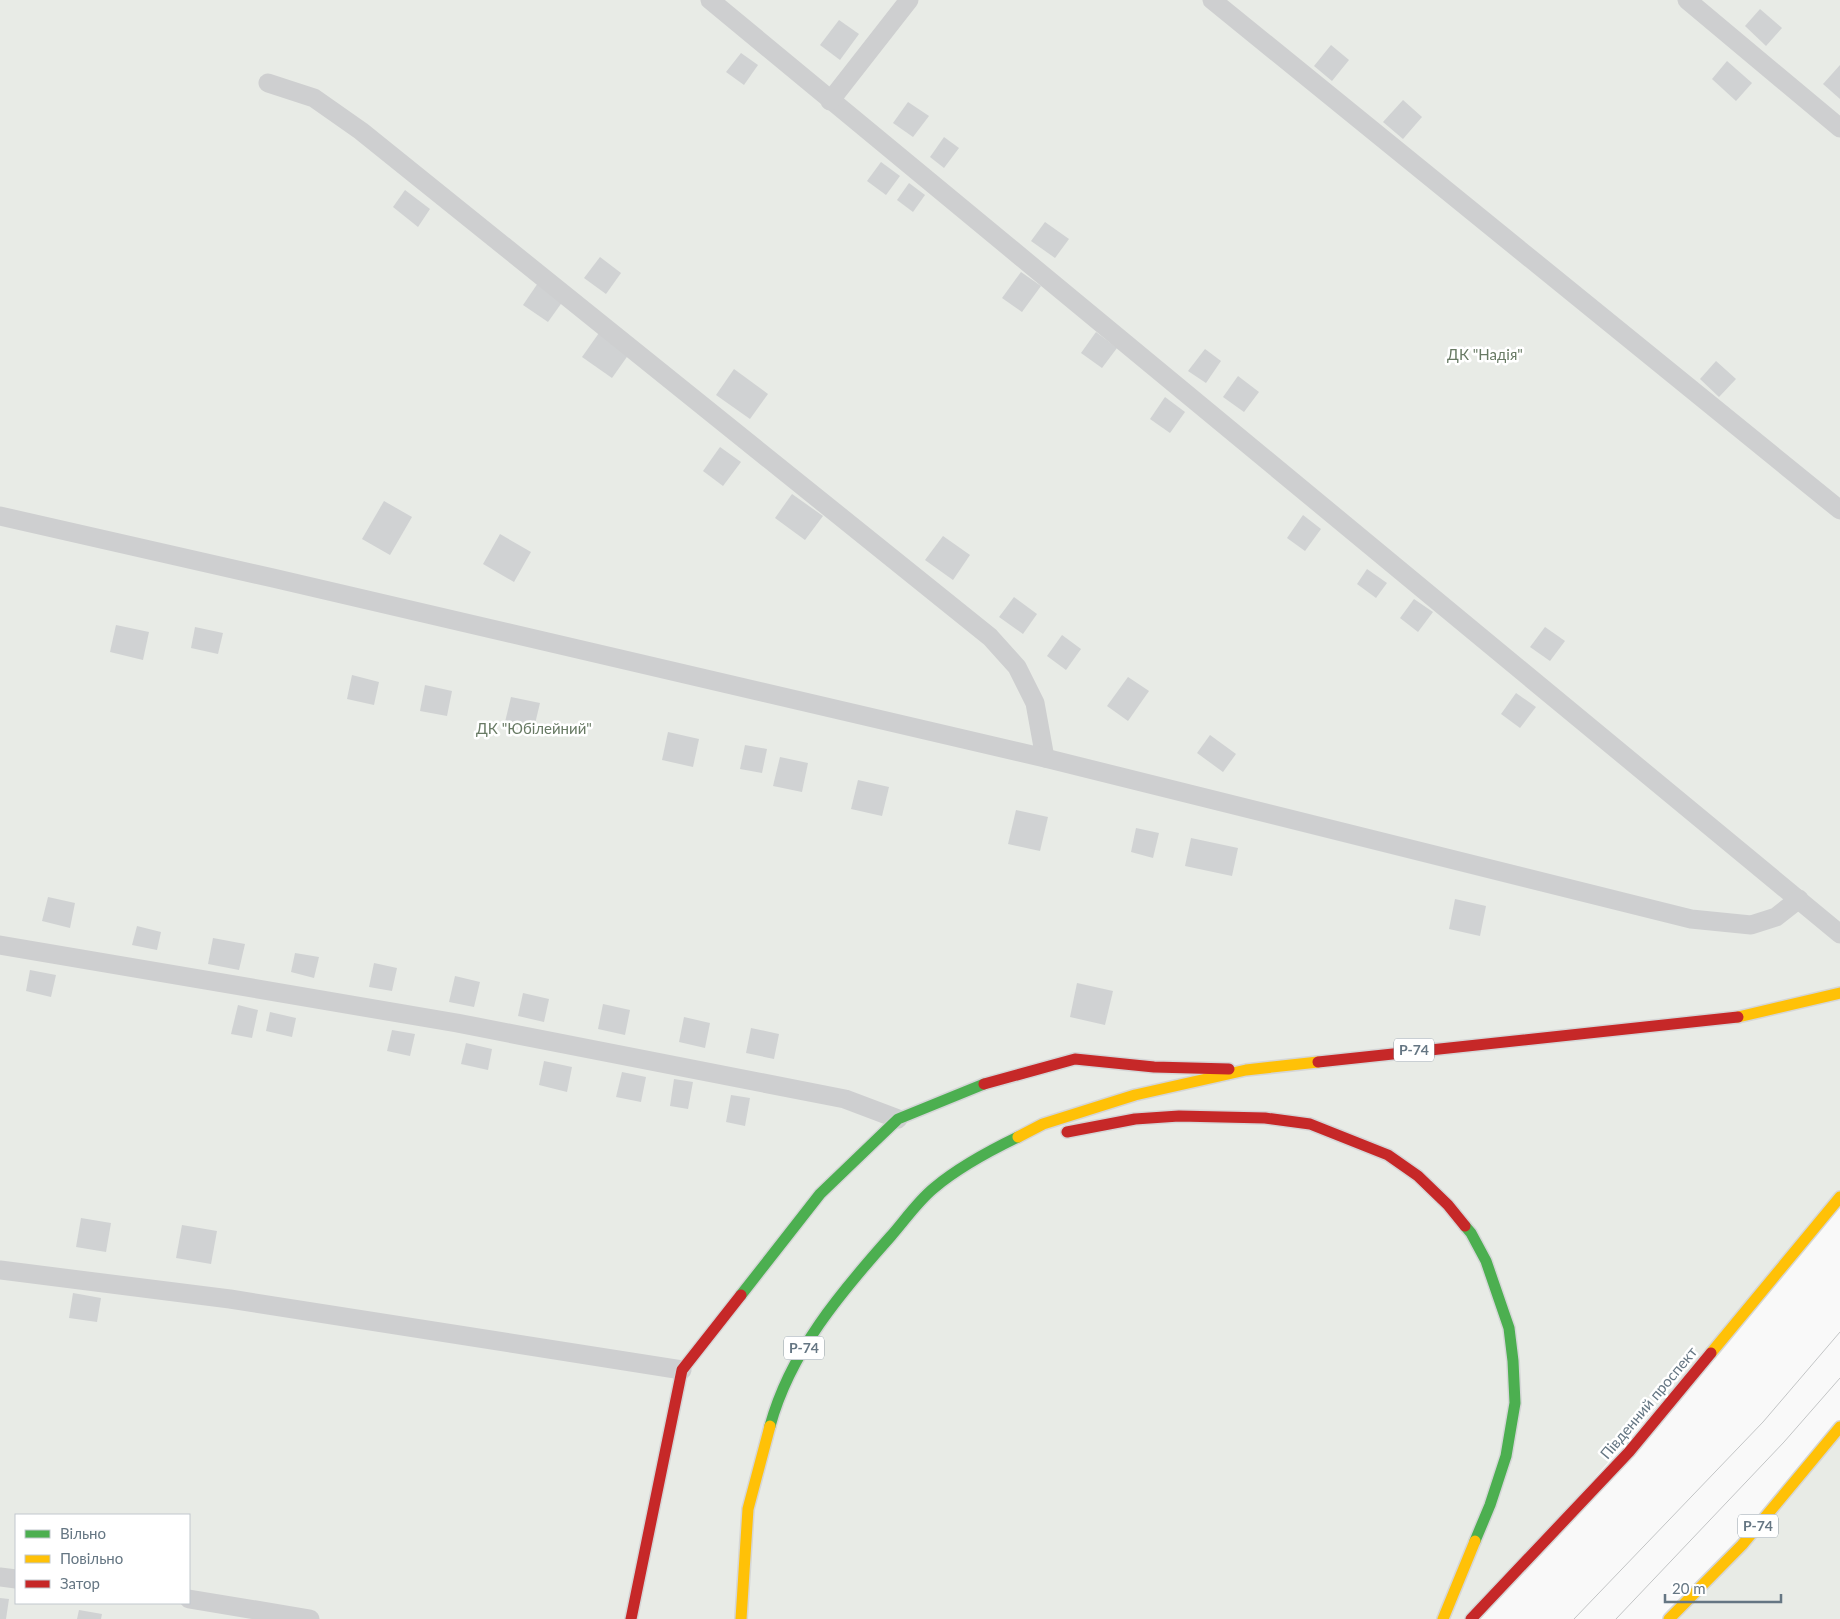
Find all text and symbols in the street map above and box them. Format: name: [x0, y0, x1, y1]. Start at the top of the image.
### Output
park label: ДК "Надія": [1447, 345, 1523, 363]
park label: ДК "Юбілейний": [476, 719, 592, 737]
road number: Р-74: [1394, 1038, 1434, 1062]
road number: Р-74: [784, 1336, 824, 1360]
street label: Південний проспект: [1596, 1342, 1701, 1462]
legend: [15, 1514, 190, 1604]
road number: Р-74: [1738, 1514, 1778, 1538]
text: Вільно: [60, 1524, 106, 1542]
text: Повільно: [60, 1549, 123, 1567]
scale bar: [1665, 1572, 1781, 1604]
text: Затор: [60, 1574, 100, 1592]
text: 20 m: [1672, 1579, 1706, 1597]

